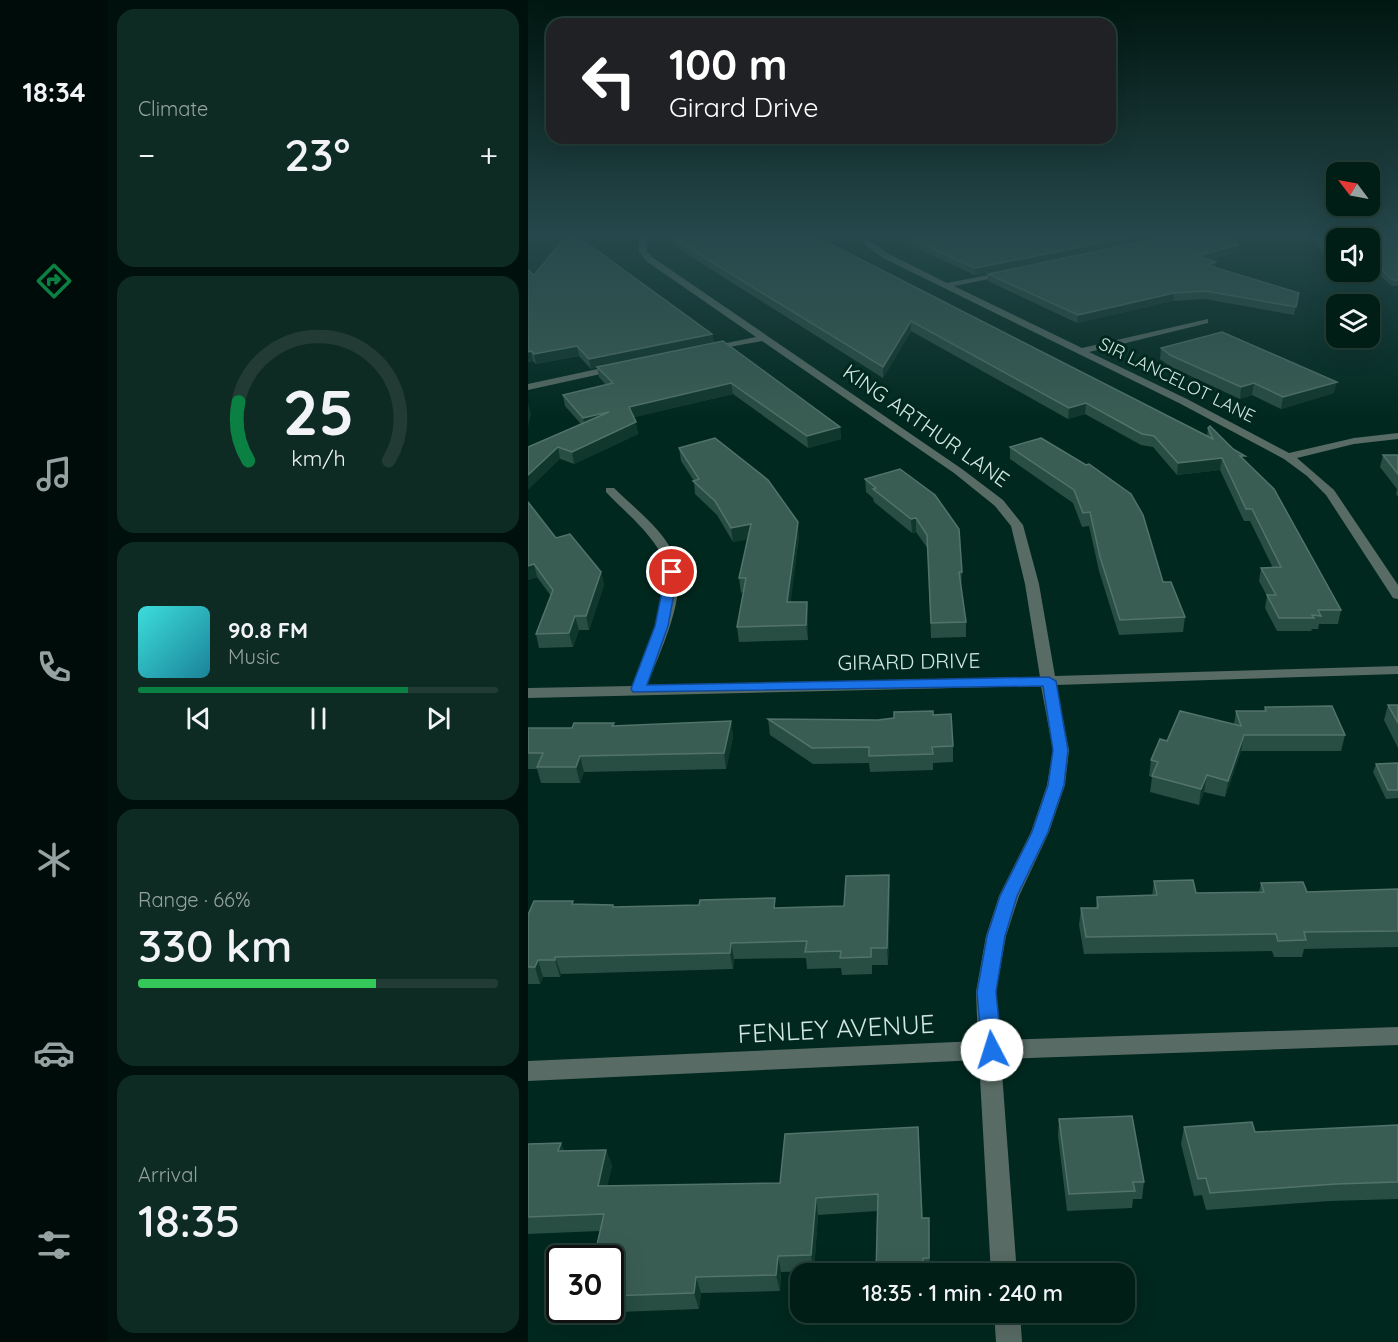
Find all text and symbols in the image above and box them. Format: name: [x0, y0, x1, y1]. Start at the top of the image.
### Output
text: 100 m: [669, 38, 787, 91]
icon: left: [570, 42, 648, 120]
text: 18:34: [22, 75, 86, 109]
text: Girard Drive: [669, 90, 819, 124]
text: Climate: [138, 96, 208, 121]
text: 23°: [284, 126, 350, 182]
text: −: [138, 134, 155, 175]
text: +: [479, 134, 498, 175]
north arrow: [1326, 162, 1380, 216]
map controls: [1326, 162, 1380, 348]
button: sound: [1326, 228, 1380, 282]
icon: directions: [33, 260, 75, 302]
button: layers: [1326, 294, 1380, 348]
street label: SIR LANCELOT LANE: [1095, 332, 1259, 427]
street label: KING ARTHUR LANE: [838, 358, 1015, 492]
text: 25: [282, 374, 354, 452]
text: km/h: [291, 446, 345, 472]
icon: music: [33, 453, 75, 495]
pin: [646, 546, 697, 597]
icon: arrive: [655, 555, 688, 588]
text: 90.8 FM: [228, 616, 308, 644]
text: Music: [228, 644, 280, 669]
icon: phone: [33, 646, 75, 688]
street label: GIRARD DRIVE: [837, 647, 981, 675]
icon: previous: [182, 702, 215, 735]
icon: pause: [302, 702, 335, 735]
icon: next: [422, 702, 455, 735]
icon: climate: [33, 839, 75, 881]
text: Range · 66%: [138, 887, 250, 912]
text: 330 km: [138, 917, 292, 973]
street label: FENLEY AVENUE: [737, 1007, 935, 1050]
position arrow: [960, 1018, 1024, 1082]
icon: car: [33, 1032, 75, 1074]
text: Arrival: [138, 1162, 198, 1187]
text: 18:35: [138, 1192, 240, 1248]
icon: filters: [33, 1224, 75, 1266]
speed limit sign: 30: [546, 1245, 624, 1323]
text: 18:35 · 1 min · 240 m: [862, 1279, 1063, 1307]

